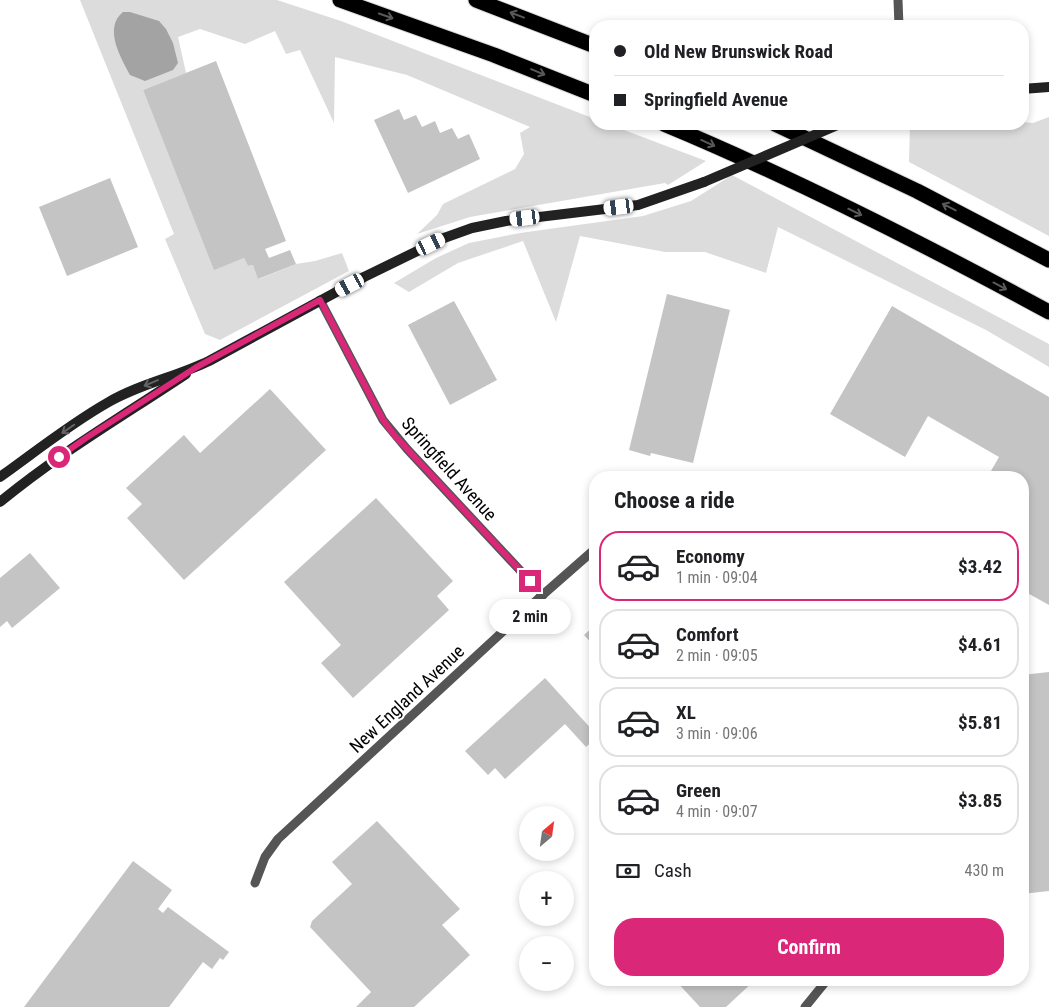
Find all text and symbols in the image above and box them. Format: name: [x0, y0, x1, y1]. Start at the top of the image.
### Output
one-way arrow: [510, 10, 525, 20]
one-way arrow: [377, 12, 393, 21]
text: Old New Brunswick Road: [644, 40, 833, 63]
one-way arrow: [530, 68, 545, 78]
text: Springfield Avenue: [644, 88, 788, 111]
one-way arrow: [700, 139, 715, 149]
car: [603, 198, 634, 216]
one-way arrow: [942, 202, 957, 211]
one-way arrow: [848, 207, 863, 217]
car: [509, 209, 540, 227]
car: [414, 231, 447, 257]
car: [333, 271, 366, 299]
one-way arrow: [993, 281, 1008, 291]
one-way arrow: [144, 378, 159, 388]
street label: Springfield Avenue: [398, 413, 501, 525]
one-way arrow: [61, 424, 75, 434]
route start: [48, 446, 70, 468]
text: Choose a ride: [614, 488, 735, 513]
icon: car: [616, 544, 661, 589]
text: Economy: [676, 545, 745, 568]
text: $3.42: [958, 555, 1002, 578]
text: 1 min · 09:04: [676, 568, 758, 587]
route end: [519, 570, 541, 592]
callout: 2 min: [489, 598, 571, 634]
text: 2 min: [512, 607, 548, 626]
icon: car: [616, 622, 661, 667]
text: Comfort: [676, 623, 739, 646]
text: $4.61: [958, 633, 1002, 656]
street label: New England Avenue: [345, 640, 468, 757]
text: 2 min · 09:05: [676, 646, 758, 665]
icon: car: [616, 700, 661, 745]
text: XL: [676, 701, 696, 724]
text: $5.81: [958, 711, 1002, 734]
text: 3 min · 09:06: [676, 724, 758, 743]
icon: car: [616, 778, 661, 823]
text: Green: [676, 779, 721, 802]
text: $3.85: [958, 789, 1002, 812]
text: 4 min · 09:07: [676, 802, 758, 821]
north arrow: [519, 806, 574, 861]
map controls: [519, 806, 574, 991]
icon: cash: [614, 857, 642, 885]
text: Cash: [654, 859, 692, 882]
text: 430 m: [965, 861, 1004, 880]
button: +: [519, 871, 574, 926]
button: Confirm: [614, 918, 1004, 976]
button: −: [519, 936, 574, 991]

